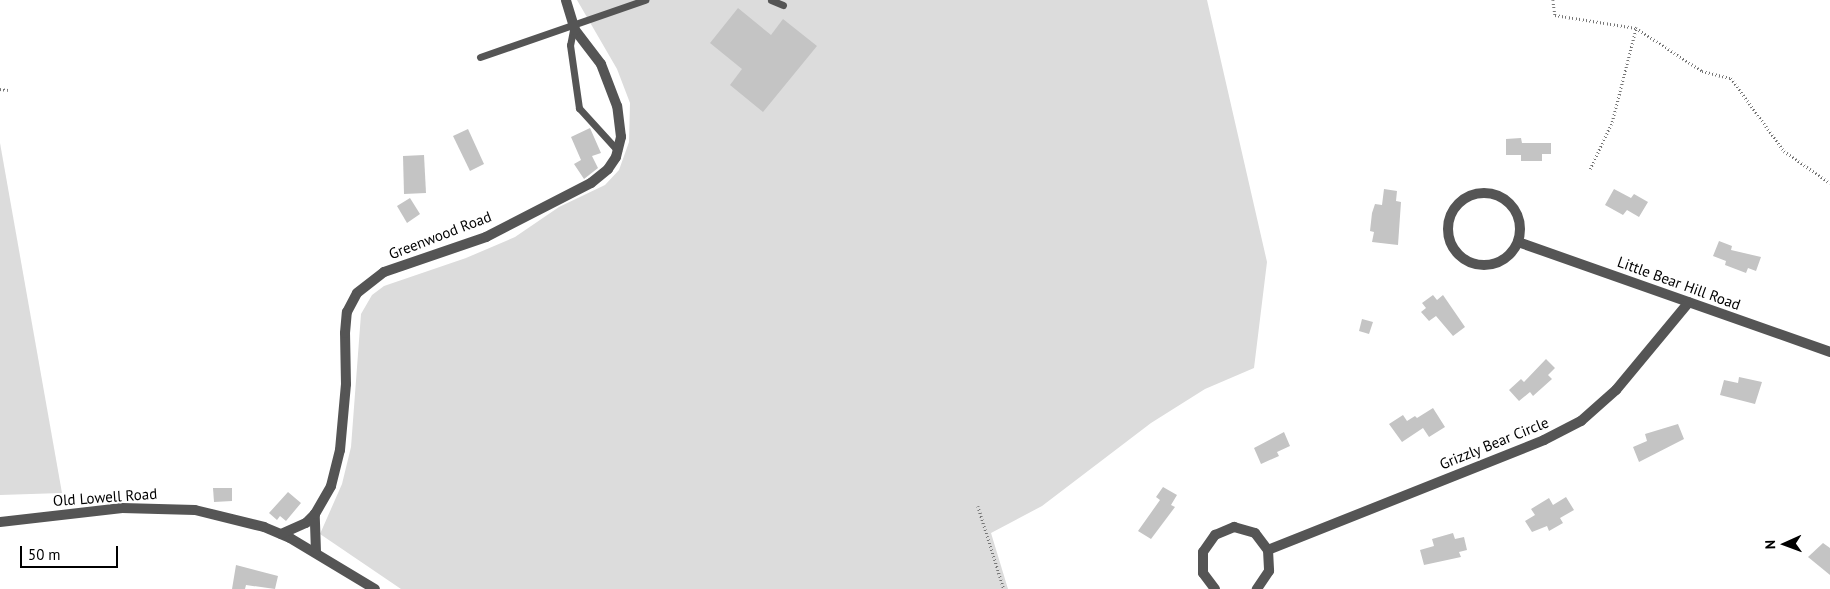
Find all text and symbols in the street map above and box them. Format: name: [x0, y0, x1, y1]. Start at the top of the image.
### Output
street label: Greenwood Road: [386, 207, 494, 263]
street label: Little Bear Hill Road: [1615, 252, 1743, 314]
street label: Grizzly Bear Circle: [1437, 413, 1551, 473]
street label: Old Lowell Road: [52, 484, 158, 510]
north arrow: [1760, 519, 1810, 569]
scale bar: [22, 536, 120, 568]
text: N: [1761, 540, 1779, 549]
text: 50 m: [28, 545, 61, 564]

